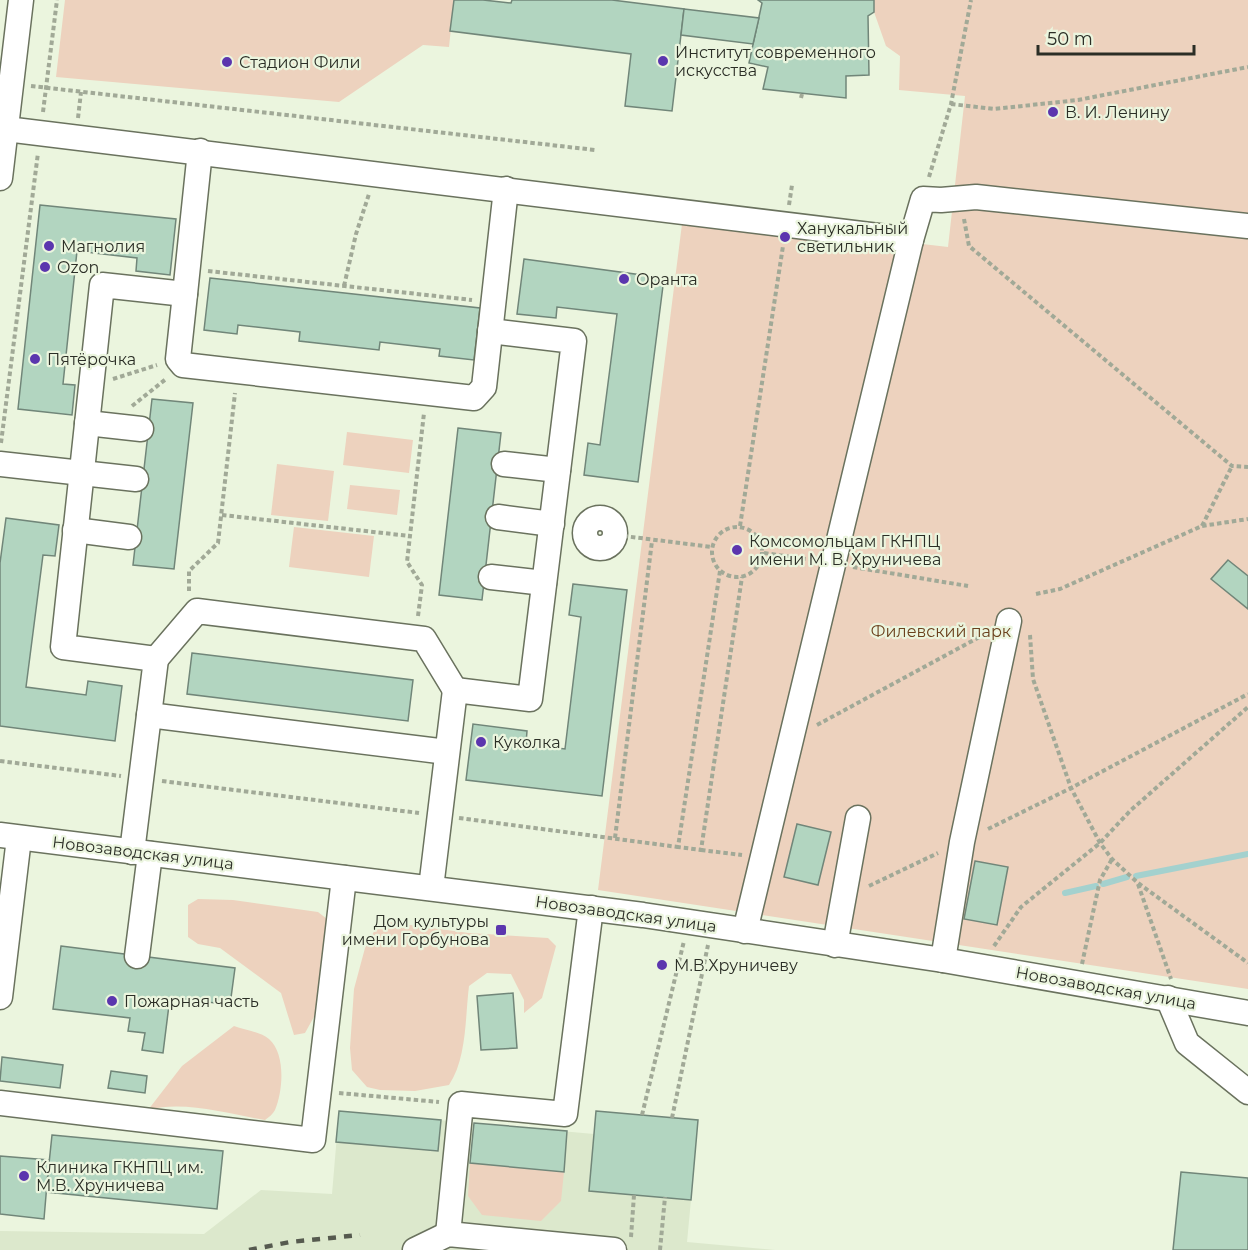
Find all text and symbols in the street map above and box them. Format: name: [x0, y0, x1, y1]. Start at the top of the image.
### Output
scale bar: [1038, 18, 1194, 56]
text: 50 m: [1047, 28, 1093, 50]
place label: Институт современного искусства: [675, 43, 876, 80]
place label: Стадион Фили: [239, 53, 361, 72]
marker: Институт современного искусства: [656, 54, 670, 68]
marker: Стадион Фили: [220, 55, 234, 69]
place label: В. И. Ленину: [1065, 103, 1169, 122]
marker: В. И. Ленину: [1046, 105, 1060, 119]
place label: Ханукальный светильник: [797, 219, 908, 256]
marker: Ханукальный светильник: [778, 230, 792, 244]
place label: Магнолия: [61, 237, 145, 256]
marker: Магнолия: [42, 239, 56, 253]
place label: Ozon: [57, 258, 99, 277]
marker: Ozon: [38, 260, 52, 274]
place label: Оранта: [636, 270, 698, 289]
marker: Оранта: [617, 272, 631, 286]
place label: Пятёрочка: [47, 350, 136, 369]
marker: Пятёрочка: [28, 352, 42, 366]
place label: Комсомольцам ГКНПЦ имени М. В. Хруничева: [749, 532, 941, 569]
marker: Комсомольцам ГКНПЦ имени М. В. Хруничева: [730, 543, 744, 557]
park label: Филевский парк: [871, 622, 1012, 641]
place label: Куколка: [493, 733, 561, 752]
marker: Куколка: [474, 735, 488, 749]
street label: Новозаводская улица: [51, 832, 235, 874]
street label: Новозаводская улица: [534, 892, 718, 936]
place label: Дом культуры имени Горбунова: [342, 912, 489, 949]
marker: Дом культуры имени Горбунова: [494, 923, 508, 937]
place label: М.В.Хруничеву: [674, 956, 798, 975]
marker: М.В.Хруничеву: [655, 958, 669, 972]
street label: Новозаводская улица: [1014, 963, 1198, 1013]
place label: Пожарная часть: [124, 992, 259, 1011]
marker: Пожарная часть: [105, 994, 119, 1008]
place label: Клиника ГКНПЦ им. М.В. Хруничева: [36, 1158, 203, 1195]
marker: Клиника ГКНПЦ им. М.В. Хруничева: [17, 1169, 31, 1183]

